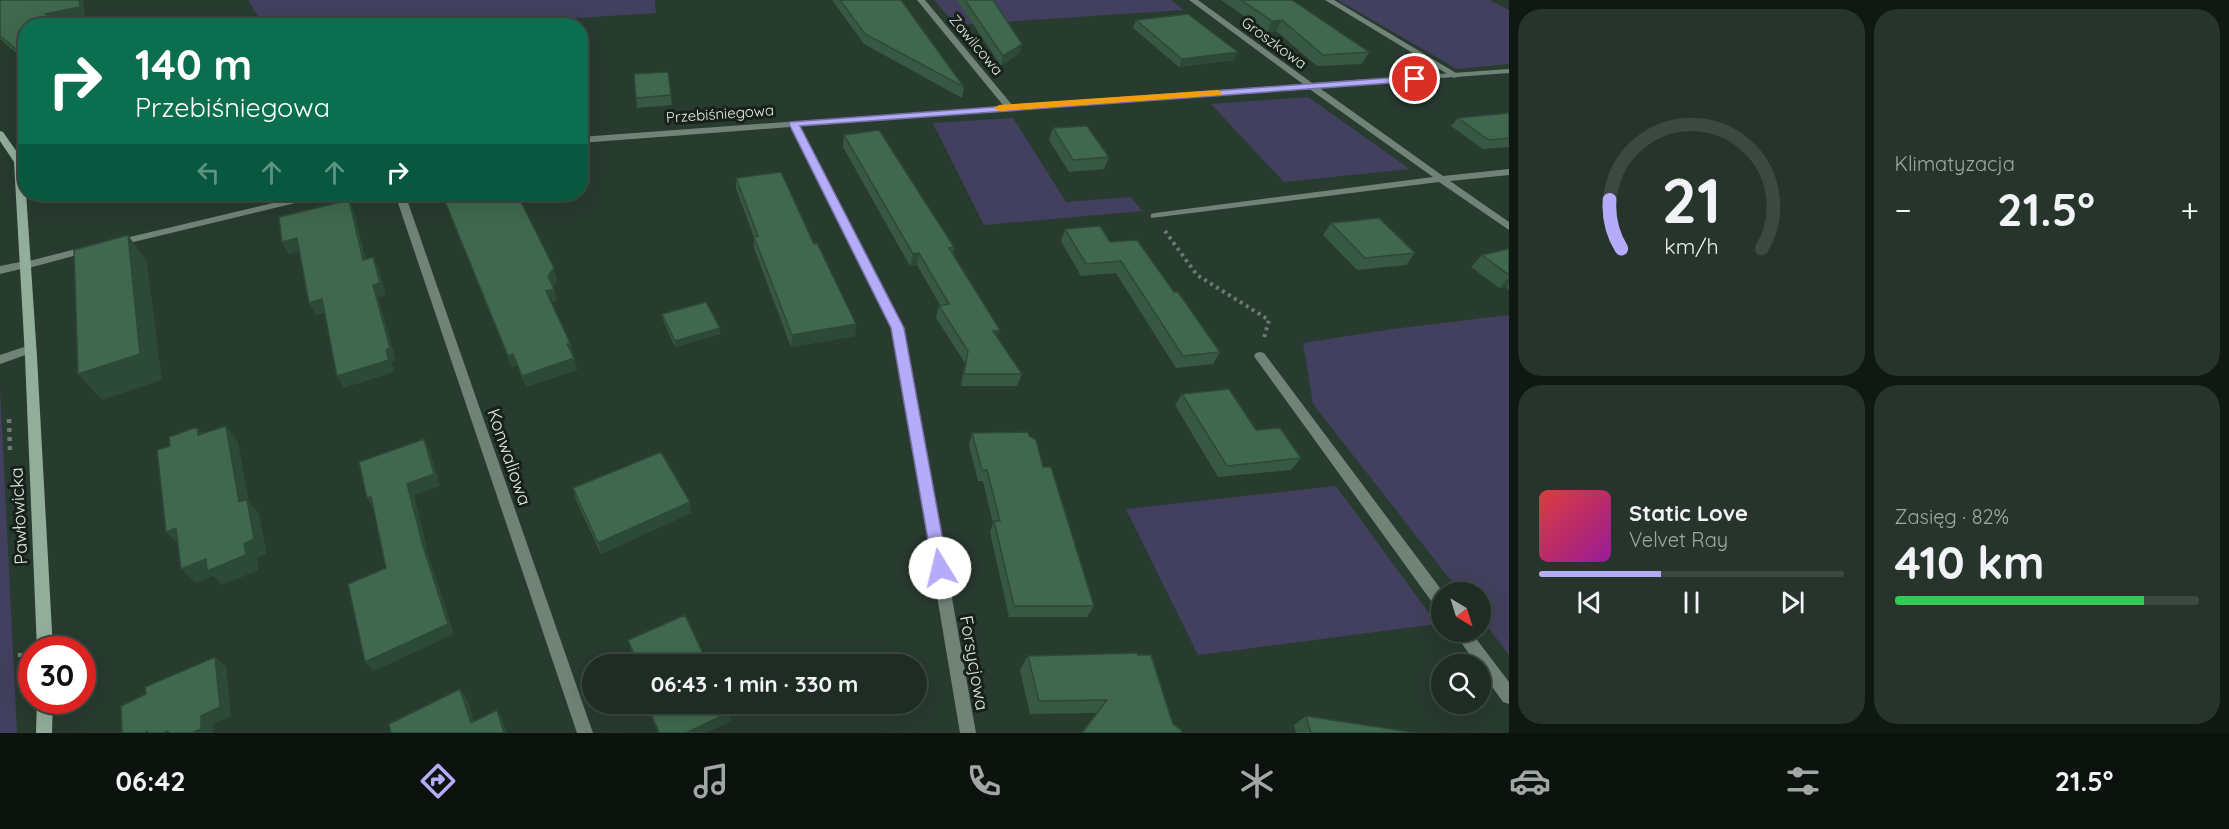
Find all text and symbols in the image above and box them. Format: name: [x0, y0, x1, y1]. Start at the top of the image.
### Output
street label: Zawilcowa: [945, 10, 1007, 79]
street label: Groszkowa: [1238, 12, 1311, 73]
text: 140 m: [135, 38, 252, 91]
icon: right: [36, 42, 114, 120]
pin: [1389, 53, 1440, 104]
icon: arrive: [1398, 62, 1431, 95]
text: Przebiśniegowa: [135, 90, 330, 124]
street label: Przebiśniegowa: [665, 100, 775, 127]
text: Klimatyzacja: [1895, 151, 2015, 176]
icon: left: [192, 156, 225, 189]
icon: ahead: [255, 156, 288, 189]
icon: ahead: [318, 156, 351, 189]
icon: right: [381, 156, 414, 189]
text: 21: [1661, 161, 1721, 239]
text: 21.5°: [1997, 181, 2095, 237]
text: −: [1895, 189, 1912, 230]
text: +: [2180, 189, 2199, 230]
text: km/h: [1664, 234, 1718, 260]
street label: Konwaliowa: [482, 405, 537, 508]
street label: Pawłowicka: [4, 467, 33, 565]
text: Static Love: [1629, 499, 1748, 527]
text: Zasięg · 82%: [1895, 504, 2009, 529]
text: Velvet Ray: [1629, 527, 1728, 552]
text: 410 km: [1895, 534, 2044, 590]
position arrow: [908, 536, 972, 600]
north arrow: [1431, 582, 1491, 642]
map controls: [1431, 582, 1491, 714]
icon: previous: [1573, 586, 1606, 619]
icon: pause: [1675, 586, 1708, 619]
icon: next: [1776, 586, 1809, 619]
street label: Forsycjowa: [955, 614, 994, 712]
speed limit sign: 30: [18, 636, 96, 714]
button: search: [1431, 654, 1491, 714]
text: 06:43 · 1 min · 330 m: [651, 670, 858, 698]
icon: directions: [417, 760, 459, 802]
icon: music: [690, 760, 732, 802]
icon: phone: [963, 760, 1005, 802]
icon: climate: [1236, 760, 1278, 802]
icon: car: [1509, 760, 1551, 802]
icon: filters: [1782, 760, 1824, 802]
text: 06:42: [116, 764, 186, 798]
text: 21.5°: [2055, 764, 2113, 798]

